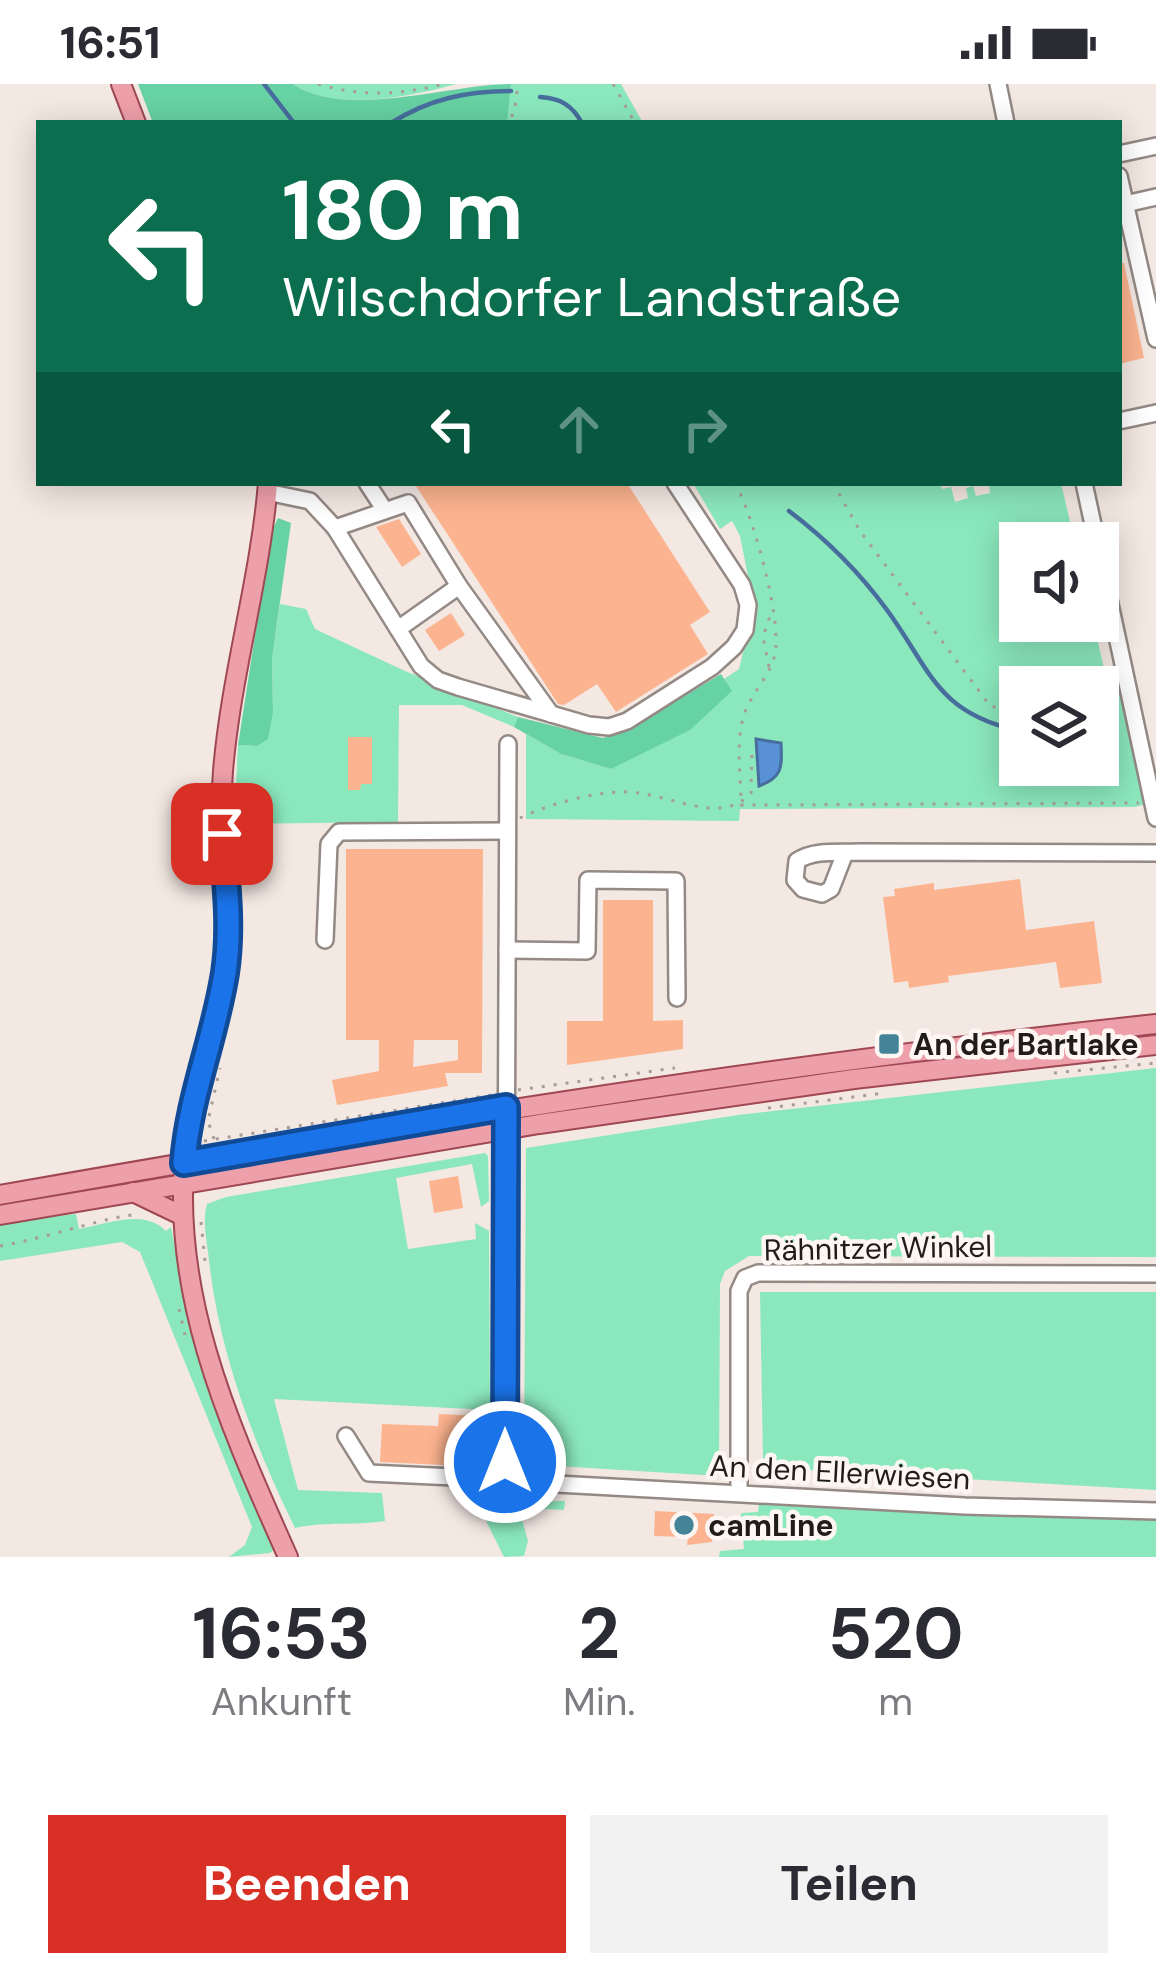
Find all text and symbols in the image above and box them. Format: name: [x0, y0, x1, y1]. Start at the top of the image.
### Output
text: 16:51: [60, 13, 161, 72]
text: 180 m: [282, 156, 524, 265]
icon: left: [84, 168, 240, 324]
text: Wilschdorfer Landstraße: [282, 262, 901, 333]
icon: left: [420, 396, 486, 462]
icon: ahead: [546, 396, 612, 462]
icon: right: [672, 396, 738, 462]
map controls: [999, 522, 1119, 786]
button: sound: [999, 522, 1119, 642]
button: layers: [999, 666, 1119, 786]
pin: [171, 783, 273, 885]
icon: arrive: [189, 801, 255, 867]
place label: An der Bartlake: [913, 1025, 1139, 1064]
marker: An der Bartlake: [876, 1031, 902, 1057]
street label: Rähnitzer Winkel: [764, 1227, 992, 1269]
position arrow: [442, 1399, 568, 1525]
street label: An den Ellerwiesen: [709, 1446, 971, 1498]
place label: camLine: [708, 1506, 834, 1545]
marker: camLine: [671, 1512, 697, 1538]
text: 16:53: [192, 1587, 371, 1680]
text: 2: [578, 1587, 620, 1680]
text: 520: [827, 1587, 964, 1680]
text: Ankunft: [211, 1676, 352, 1727]
text: Min.: [563, 1676, 635, 1727]
text: m: [878, 1676, 913, 1727]
button: Beenden: [48, 1815, 566, 1953]
button: Teilen: [590, 1815, 1108, 1953]

